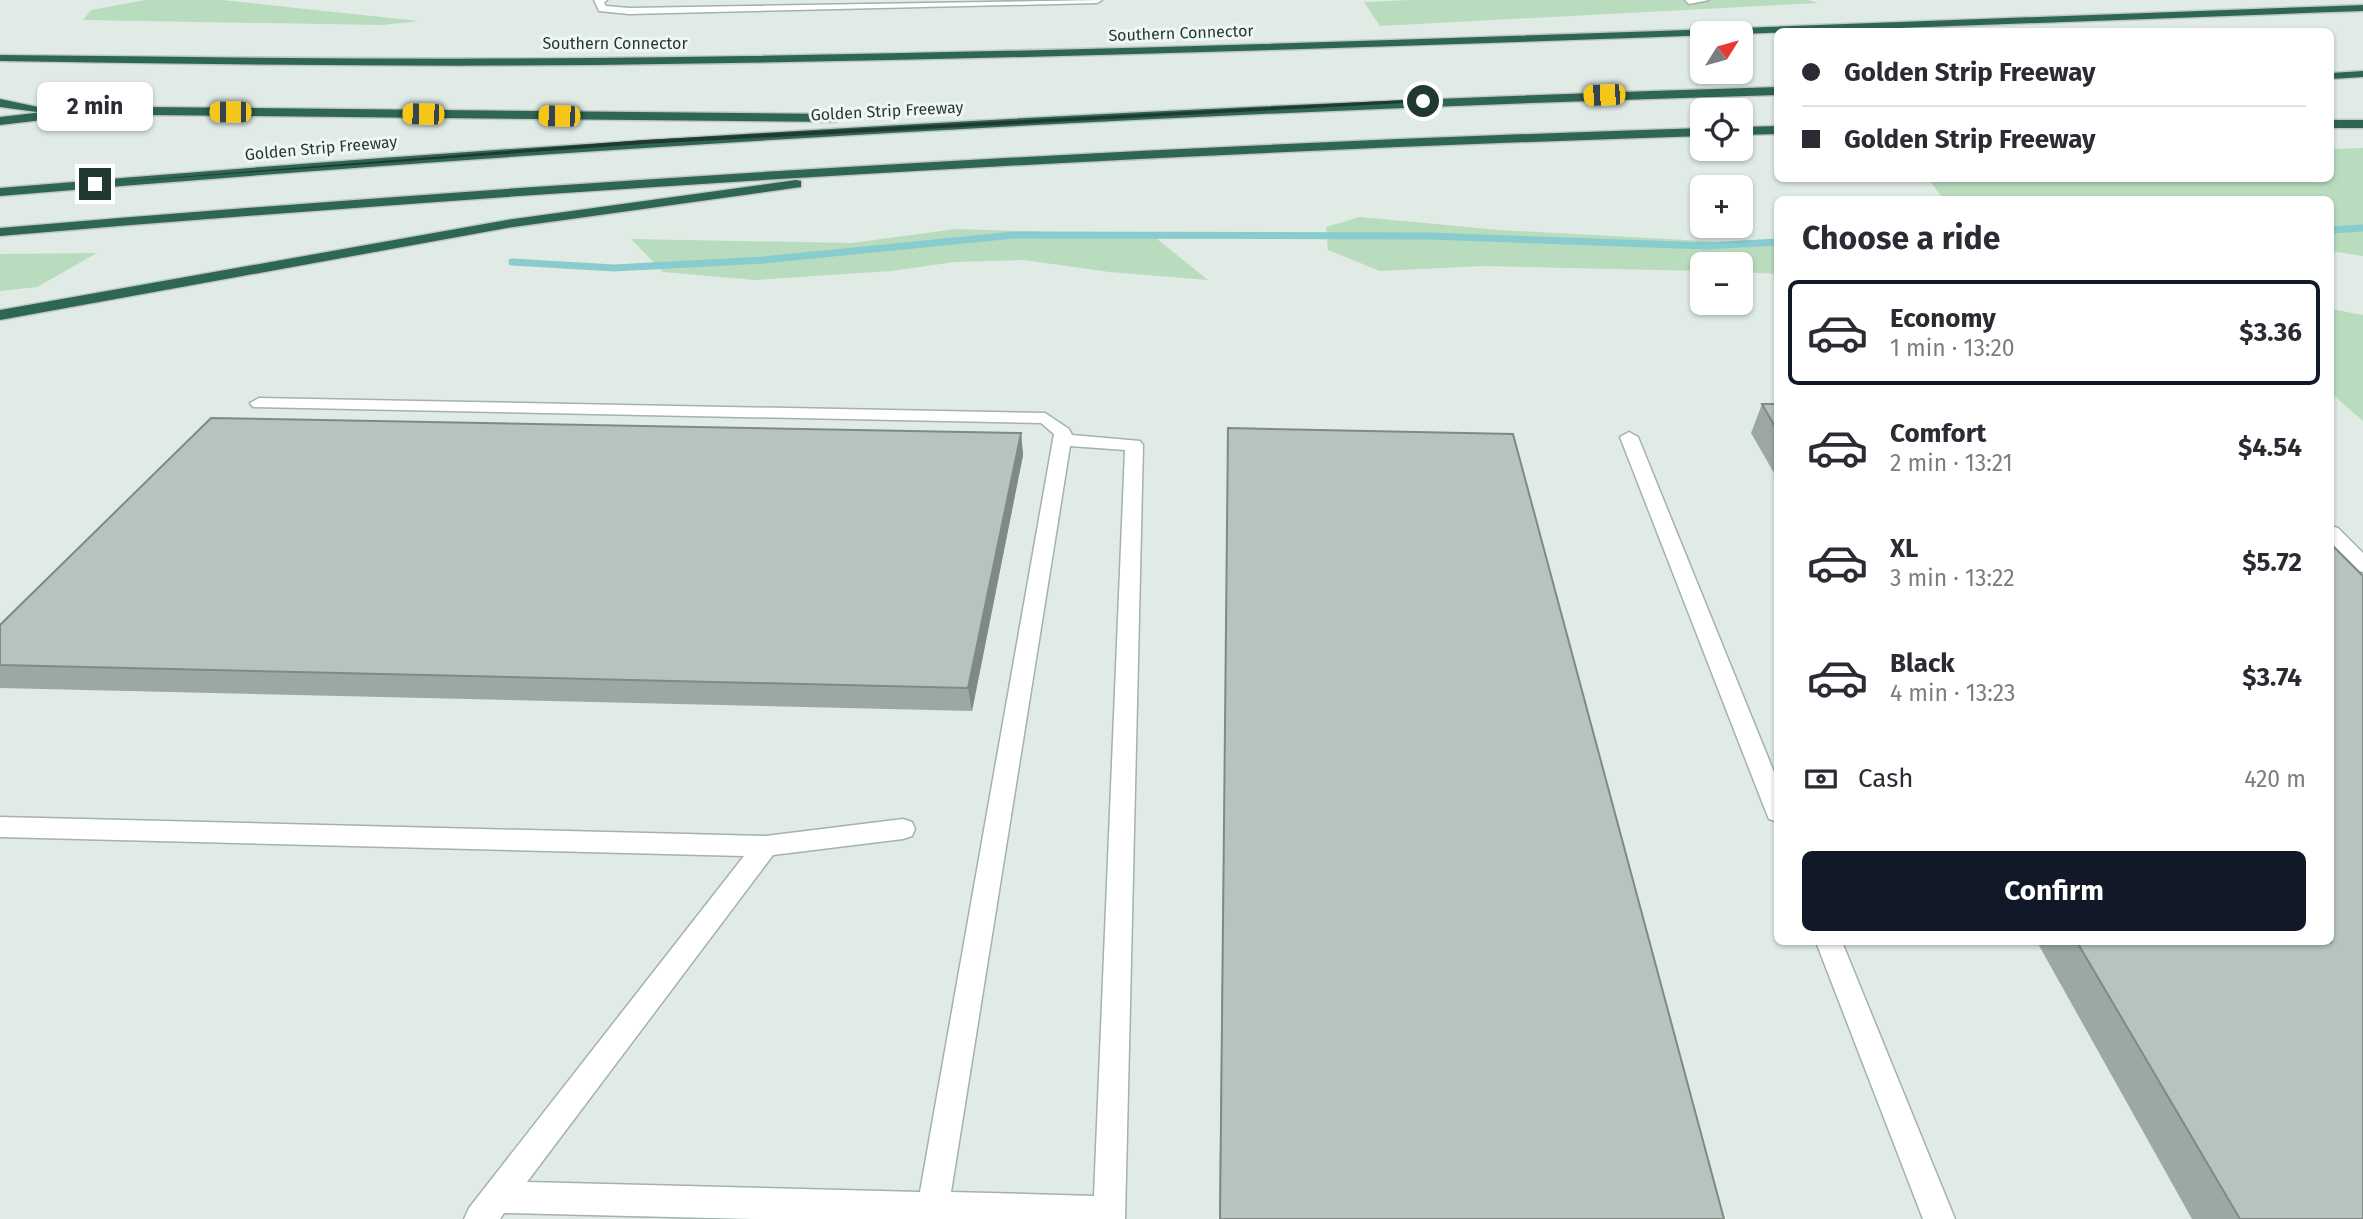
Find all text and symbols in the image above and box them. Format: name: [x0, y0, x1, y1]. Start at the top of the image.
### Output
street label: Southern Connector: [1108, 21, 1255, 45]
north arrow: [1690, 21, 1754, 84]
map controls: [1690, 21, 1753, 315]
street label: Southern Connector: [542, 34, 688, 53]
text: Golden Strip Freeway: [1844, 57, 2096, 88]
callout: 2 min: [37, 82, 153, 132]
car: [1583, 84, 1626, 106]
route start: [1407, 85, 1439, 117]
text: 2 min: [67, 92, 123, 120]
street label: Golden Strip Freeway: [810, 98, 964, 124]
button: locate: [1690, 98, 1753, 161]
car: [210, 102, 252, 123]
car: [402, 103, 445, 125]
car: [538, 105, 581, 127]
text: Golden Strip Freeway: [1844, 124, 2096, 155]
street label: Golden Strip Freeway: [244, 132, 398, 164]
route end: [79, 168, 111, 200]
button: +: [1690, 175, 1753, 238]
text: Choose a ride: [1802, 219, 2000, 257]
button: −: [1690, 252, 1753, 315]
icon: car: [1806, 301, 1869, 364]
text: Economy: [1890, 303, 1996, 334]
text: $3.36: [2239, 317, 2302, 348]
text: 1 min · 13:20: [1890, 334, 2015, 362]
icon: car: [1806, 416, 1869, 479]
text: Comfort: [1890, 418, 1986, 449]
text: $4.54: [2238, 432, 2302, 463]
text: 2 min · 13:21: [1890, 449, 2013, 477]
icon: car: [1806, 531, 1869, 594]
text: XL: [1890, 533, 1918, 564]
text: $5.72: [2242, 547, 2302, 578]
text: 3 min · 13:22: [1890, 564, 2015, 592]
icon: car: [1806, 646, 1869, 709]
text: Black: [1890, 648, 1955, 679]
text: $3.74: [2242, 662, 2302, 693]
text: 4 min · 13:23: [1890, 679, 2015, 707]
icon: cash: [1802, 760, 1840, 798]
text: Cash: [1858, 763, 1914, 794]
text: 420 m: [2244, 765, 2306, 793]
button: Confirm: [1802, 851, 2306, 931]

